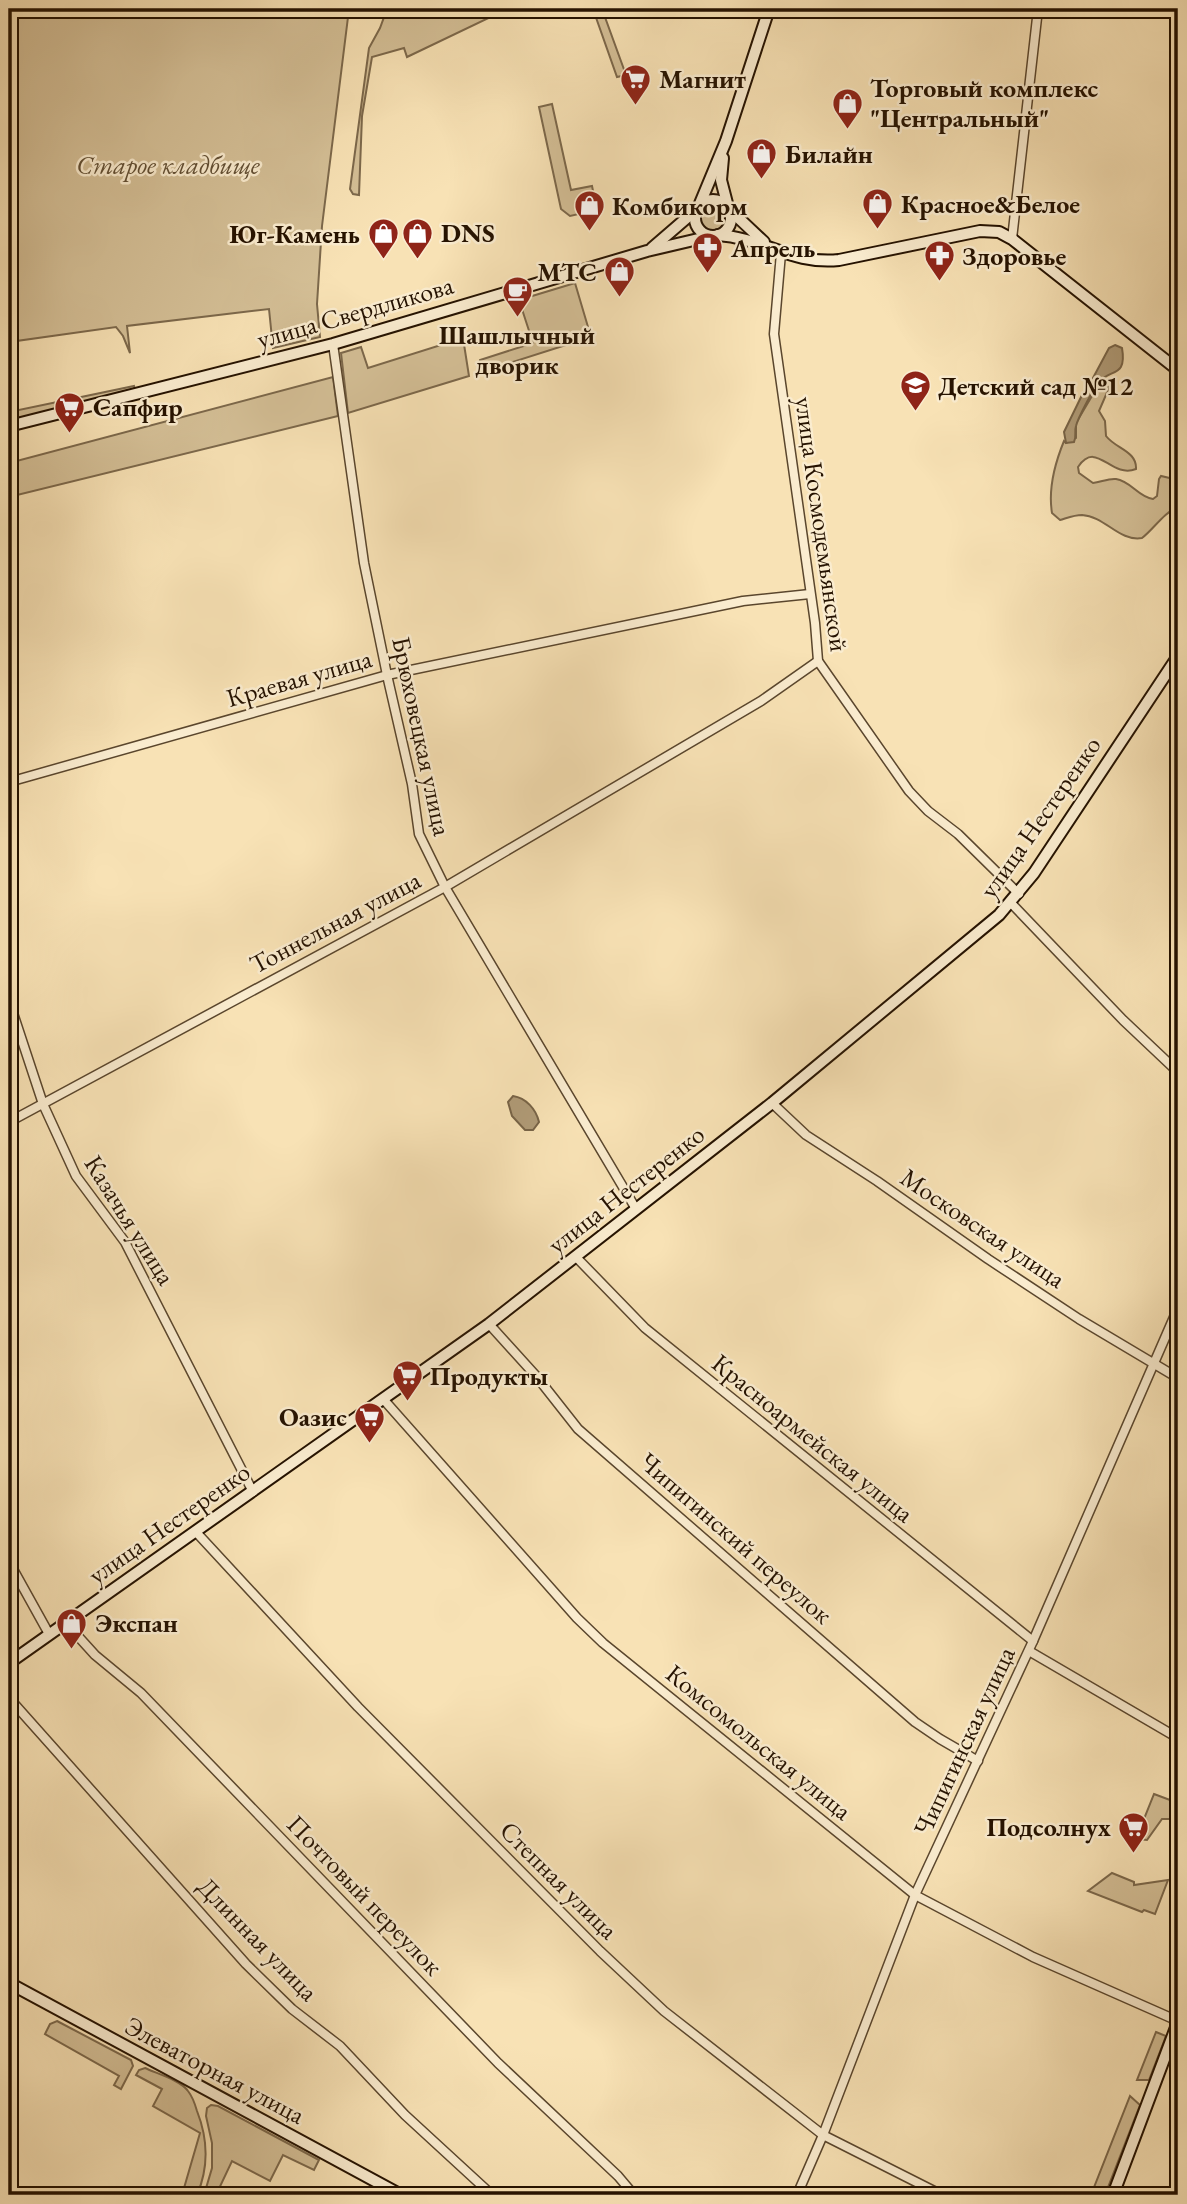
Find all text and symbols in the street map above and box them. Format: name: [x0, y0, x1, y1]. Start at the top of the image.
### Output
supermarket icon: Магнит: [619, 62, 653, 106]
place label: Магнит: [659, 62, 746, 96]
place label: Торговый комплекс "Центральный": [870, 71, 1098, 135]
shop icon: Торговый комплекс "Центральный": [830, 86, 864, 130]
shop icon: Билайн: [745, 137, 779, 181]
place label: Билайн: [785, 137, 873, 171]
park label: Старое кладбище: [76, 148, 261, 182]
shop icon: Красное&Белое: [861, 187, 895, 231]
place label: Красное&Белое: [901, 187, 1080, 221]
shop icon: Комбикорм: [572, 189, 606, 233]
place label: Комбикорм: [612, 189, 748, 223]
shop icon: DNS: [401, 216, 435, 260]
place label: DNS: [441, 216, 495, 250]
place label: Юг-Камень: [229, 217, 360, 251]
shop icon: Юг-Камень: [366, 217, 400, 261]
pharmacy icon: Апрель: [691, 231, 725, 275]
place label: Апрель: [730, 231, 815, 265]
pharmacy icon: Здоровье: [922, 239, 956, 283]
place label: Здоровье: [962, 239, 1066, 273]
place label: МТС: [537, 255, 597, 289]
shop icon: МТС: [603, 255, 637, 299]
street label: улица Свердликова: [253, 268, 458, 356]
cafe icon: Шашлычный дворик: [500, 275, 534, 319]
place label: Шашлычный дворик: [439, 318, 595, 382]
school or university icon: Детский сад №12: [898, 369, 932, 413]
place label: Детский сад №12: [938, 369, 1134, 403]
supermarket icon: Сапфир: [53, 390, 87, 434]
place label: Сапфир: [93, 390, 183, 424]
street label: улица Космодемьянской: [787, 394, 857, 654]
street label: Брюховецкая улица: [384, 633, 460, 839]
street label: Краевая улица: [222, 641, 376, 715]
street label: улица Нестеренко: [972, 729, 1108, 905]
street label: Тоннельная улица: [244, 862, 427, 981]
street label: улица Нестеренко: [541, 1117, 711, 1261]
street label: Казачья улица: [77, 1149, 184, 1292]
street label: Московская улица: [894, 1160, 1073, 1296]
street label: Красноармейская улица: [705, 1346, 922, 1530]
supermarket icon: Продукты: [390, 1359, 424, 1403]
place label: Продукты: [430, 1359, 548, 1393]
place label: Оазис: [279, 1400, 347, 1434]
supermarket icon: Оазис: [353, 1400, 387, 1444]
street label: Чипигинский переулок: [632, 1445, 840, 1632]
street label: улица Нестеренко: [81, 1455, 257, 1591]
shop icon: Экспан: [55, 1606, 89, 1650]
place label: Экспан: [95, 1606, 178, 1640]
street label: Чипигинская улица: [905, 1640, 1023, 1841]
street label: Комсомольская улица: [659, 1656, 859, 1828]
street label: Почтовый переулок: [280, 1807, 451, 1983]
place label: Подсолнух: [986, 1810, 1111, 1844]
supermarket icon: Подсолнух: [1117, 1810, 1151, 1854]
street label: Степная улица: [493, 1814, 626, 1947]
street label: Длинная улица: [190, 1870, 326, 2009]
street label: Элеваторная улица: [119, 2008, 311, 2132]

